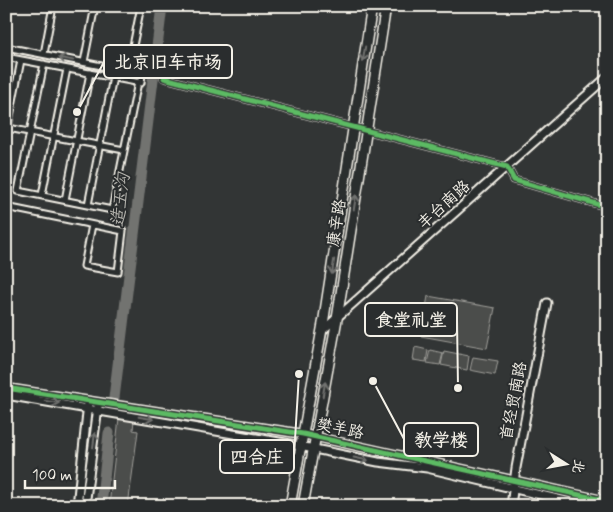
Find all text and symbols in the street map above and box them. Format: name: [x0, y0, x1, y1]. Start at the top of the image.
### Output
callout: 北京旧车市场: [104, 45, 232, 78]
one-way arrow: [359, 46, 369, 62]
text: 北京旧车市场: [114, 51, 222, 75]
one-way arrow: [58, 54, 74, 63]
water label: 造玉沟: [106, 170, 136, 228]
street label: 丰台南路: [413, 176, 475, 234]
one-way arrow: [351, 195, 361, 211]
street label: 康辛路: [323, 198, 351, 248]
one-way arrow: [327, 259, 337, 275]
callout: 食堂礼堂: [365, 303, 457, 336]
text: 食堂礼堂: [375, 309, 447, 333]
street label: 首经贸南路: [496, 360, 532, 442]
one-way arrow: [320, 381, 330, 397]
one-way arrow: [44, 397, 60, 407]
one-way arrow: [137, 413, 153, 423]
street label: 樊羊路: [314, 414, 366, 444]
callout: 教学楼: [404, 423, 478, 456]
text: 教学楼: [414, 429, 468, 453]
one-way arrow: [89, 432, 99, 448]
callout: 四合庄: [220, 440, 294, 473]
north arrow: [540, 440, 590, 490]
text: 四合庄: [230, 446, 284, 470]
one-way arrow: [353, 455, 369, 464]
scale bar: [25, 457, 115, 489]
text: 北: [568, 458, 588, 475]
text: 100 m: [32, 466, 72, 486]

